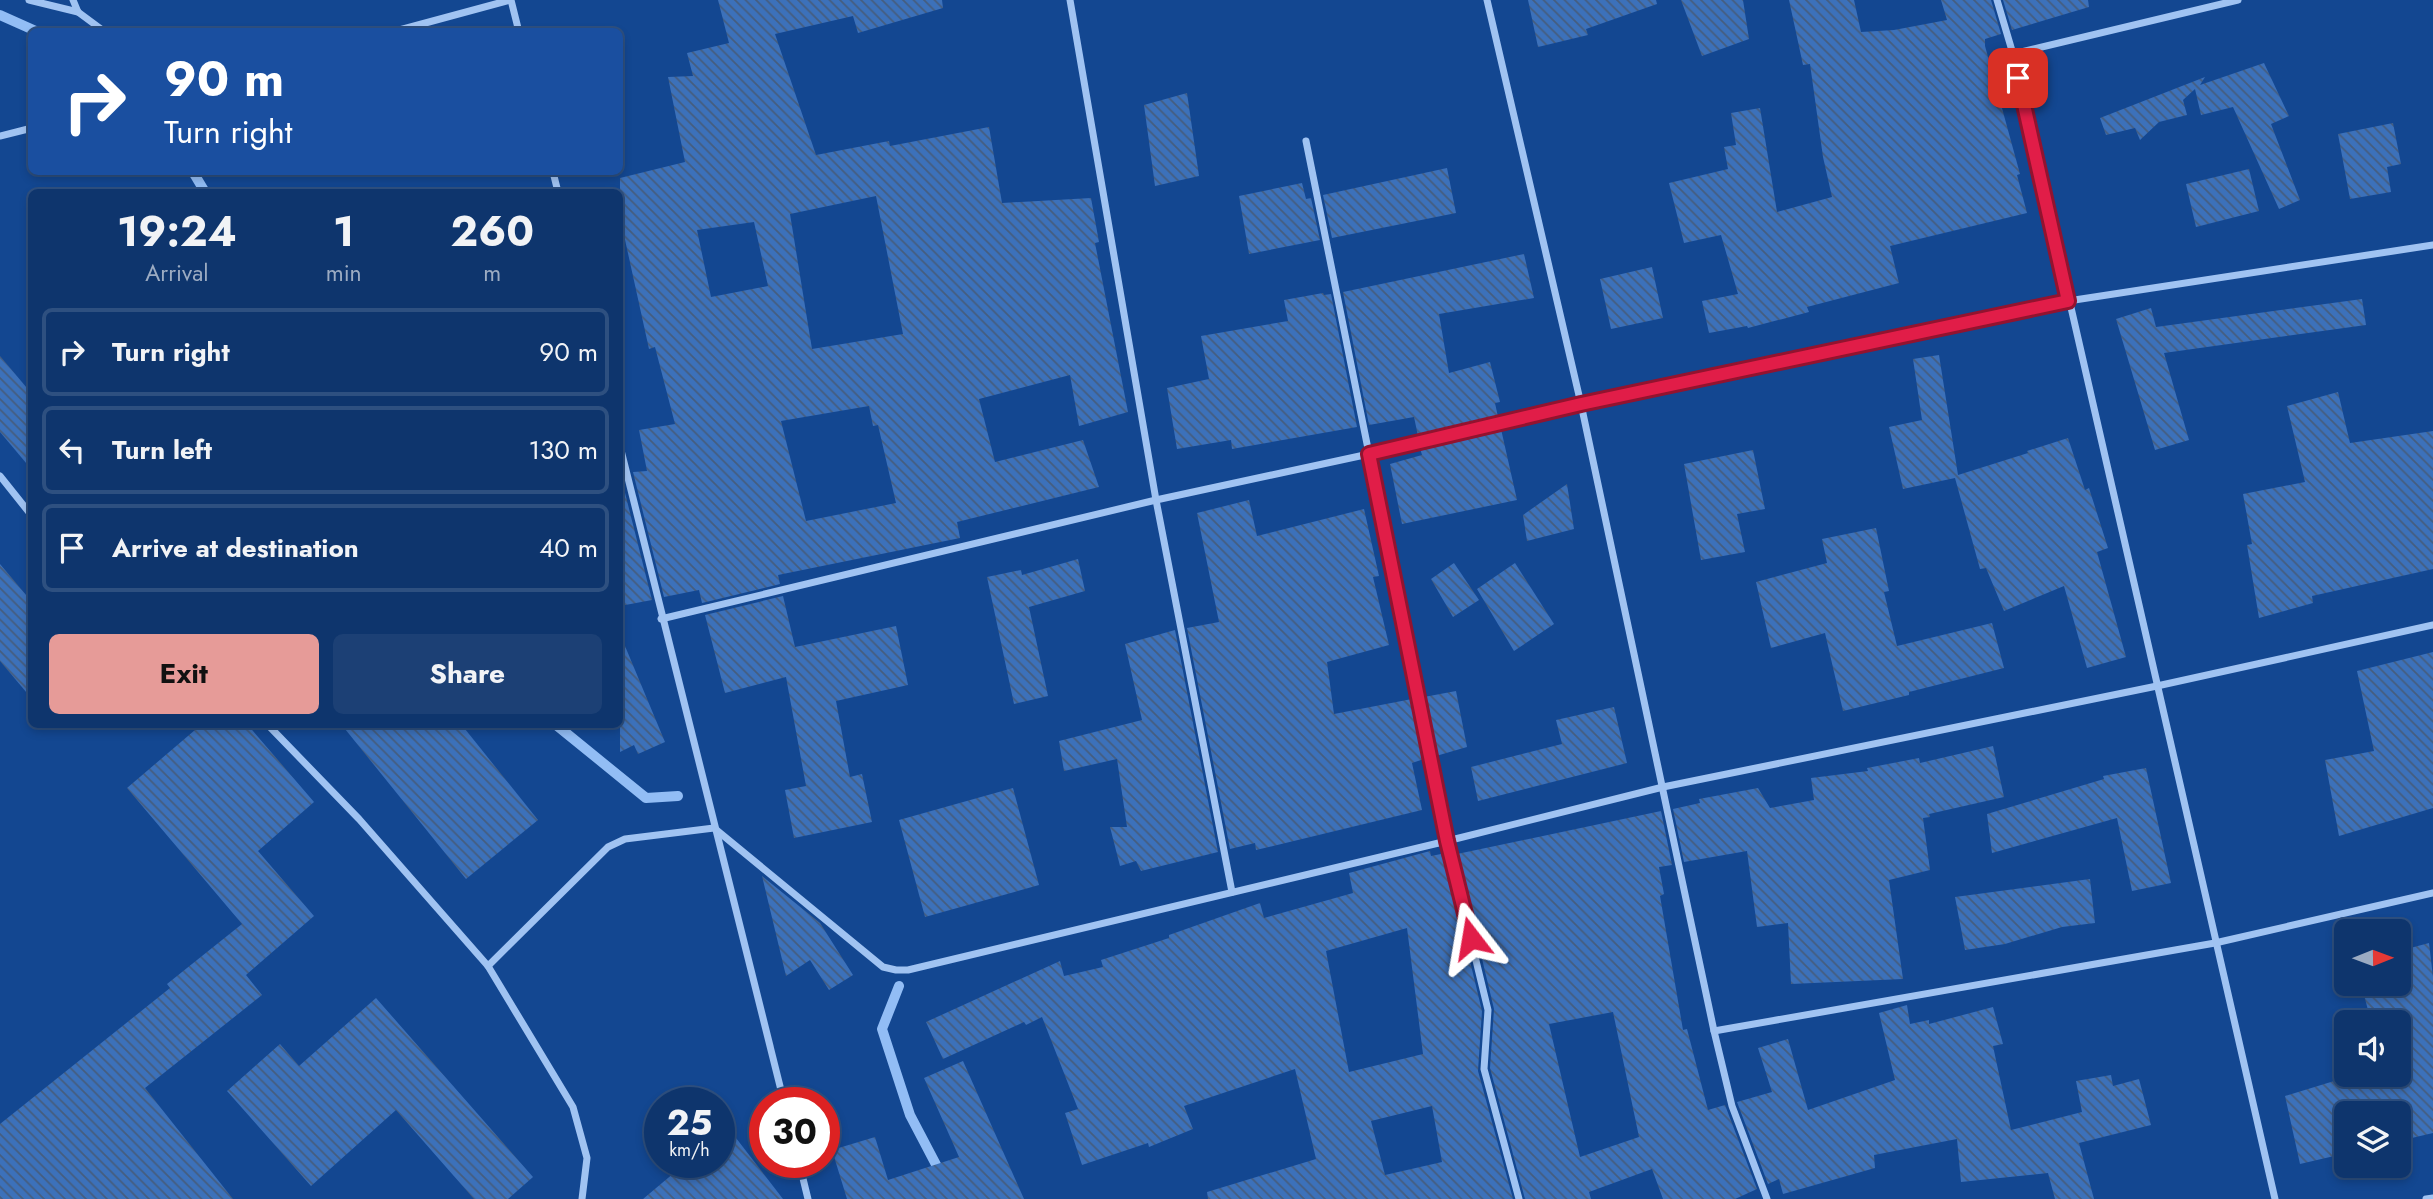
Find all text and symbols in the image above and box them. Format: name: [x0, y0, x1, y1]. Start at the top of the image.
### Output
text: 90 m: [164, 44, 284, 114]
pin: [1988, 48, 2048, 108]
icon: right: [49, 56, 140, 147]
icon: arrive: [1999, 59, 2037, 97]
text: Turn right: [164, 109, 293, 155]
text: 19:24: [117, 201, 237, 262]
text: 1: [333, 201, 354, 262]
text: 260: [451, 201, 534, 262]
text: Arrival: [145, 256, 209, 290]
text: min: [326, 256, 362, 290]
text: m: [483, 256, 501, 290]
icon: right: [53, 333, 91, 371]
text: Turn right: [112, 333, 230, 371]
text: 90 m: [539, 333, 598, 371]
icon: left: [53, 431, 91, 469]
text: Turn left: [112, 431, 212, 469]
text: 130 m: [528, 431, 598, 469]
icon: arrive: [53, 529, 91, 567]
text: Arrive at destination: [112, 529, 359, 567]
text: 40 m: [539, 529, 598, 567]
button: Exit: [49, 634, 319, 714]
button: Share: [333, 634, 602, 714]
position arrow: [1434, 901, 1508, 975]
north arrow: [2334, 919, 2412, 996]
map controls: [2334, 919, 2411, 1178]
button: sound: [2334, 1010, 2411, 1087]
speed limit sign: 30: [749, 1087, 840, 1178]
text: 25: [667, 1098, 712, 1148]
button: layers: [2334, 1101, 2411, 1178]
text: km/h: [669, 1137, 710, 1163]

